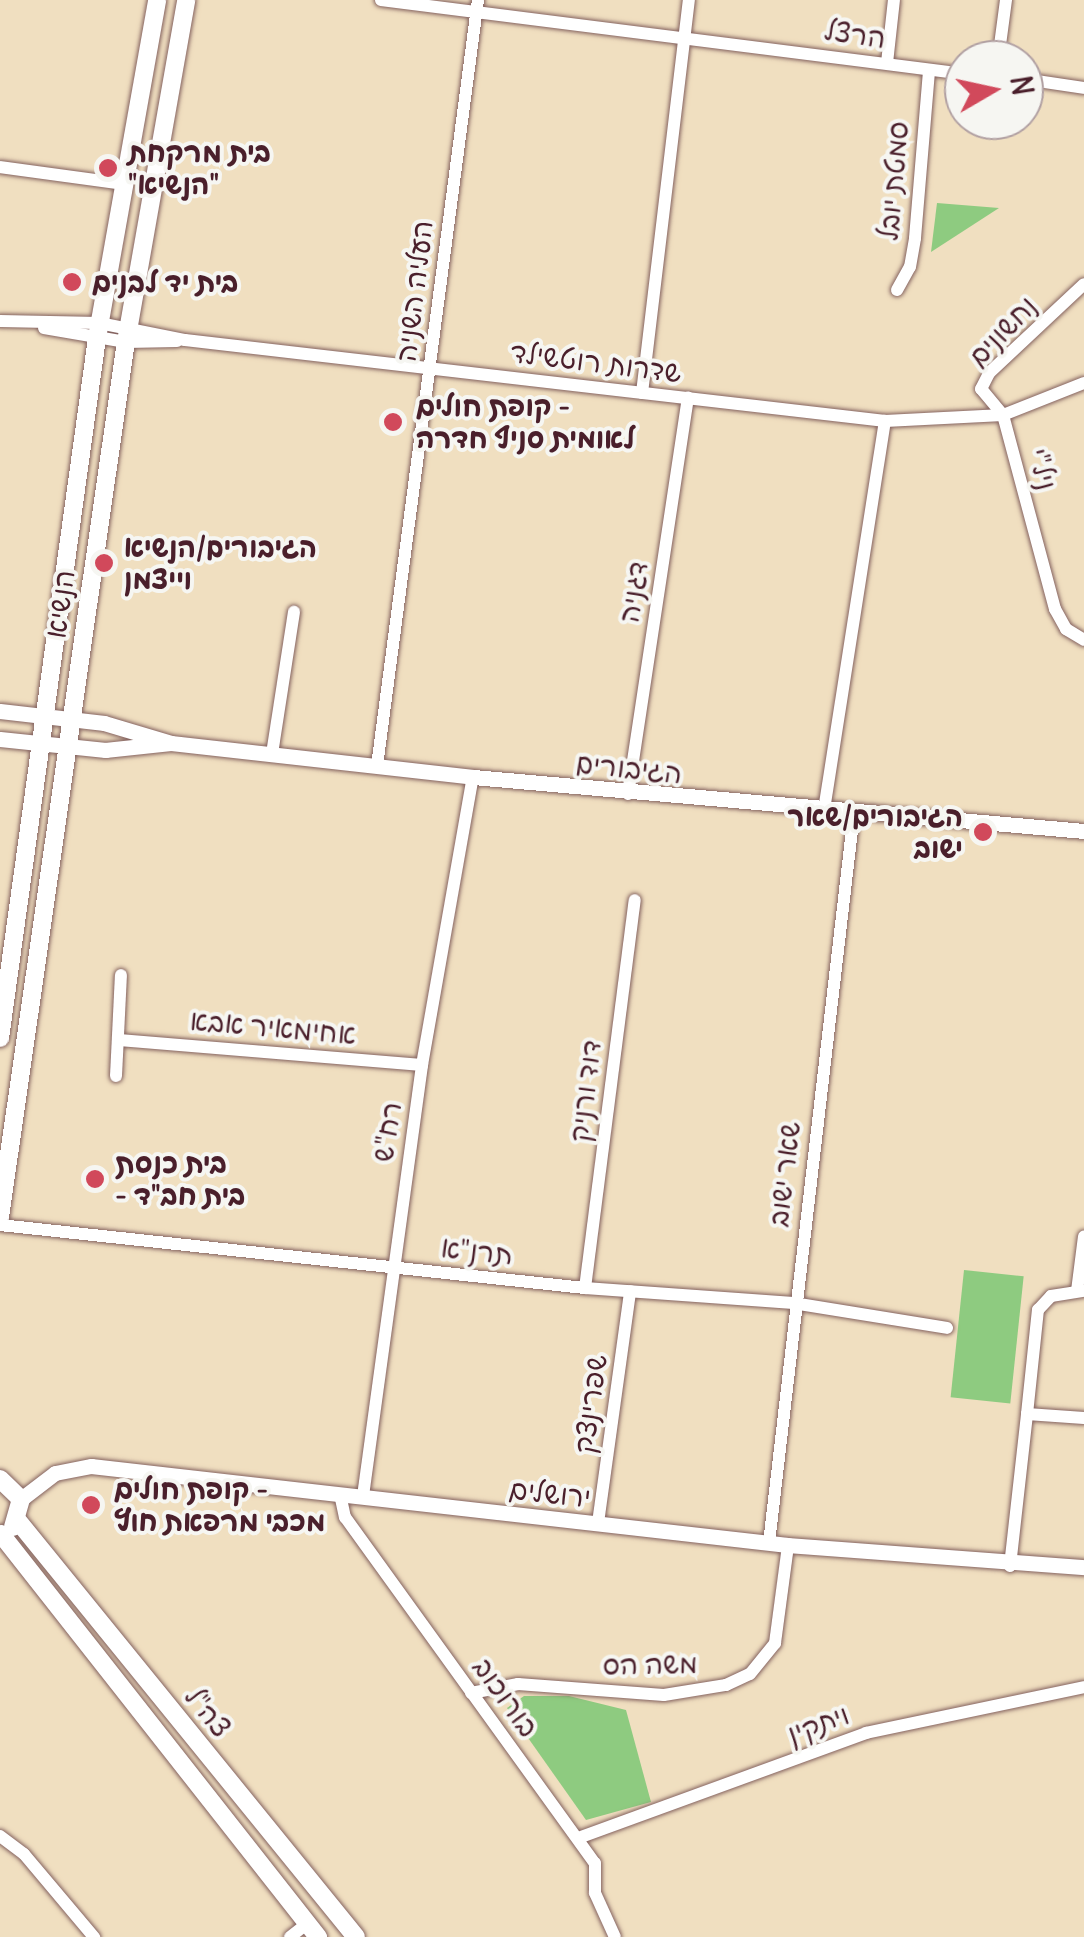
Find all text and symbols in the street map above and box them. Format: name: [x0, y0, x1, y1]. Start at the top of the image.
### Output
street label: הרצל: [822, 13, 888, 55]
north arrow: [944, 40, 1044, 140]
text: N: [1002, 73, 1041, 98]
street label: סמטת יובל: [871, 120, 915, 242]
place label: בית מרקחת "הנשיא": [128, 135, 271, 201]
marker: בית מרקחת "הנשיא": [97, 157, 119, 179]
street label: העליה השניה: [389, 218, 439, 364]
place label: בית יד לבנים: [92, 265, 238, 299]
marker: בית יד לבנים: [61, 271, 83, 293]
street label: נחשונים: [961, 289, 1043, 373]
street label: שדרות רוטשילד: [508, 335, 684, 389]
place label: קופת חולים - לאומית סניף חדרה: [416, 389, 635, 455]
marker: קופת חולים - לאומית סניף חדרה: [380, 409, 406, 435]
street label: ניל"י: [1021, 445, 1065, 493]
place label: הגיבורים/הנשיא וייצמן: [124, 530, 317, 596]
marker: הגיבורים/הנשיא וייצמן: [93, 552, 115, 574]
street label: דגניה: [612, 559, 654, 625]
street label: הנשיא: [39, 568, 81, 640]
street label: הגיבורים: [574, 746, 684, 790]
place label: הגיבורים/שאר ישוב: [787, 799, 963, 865]
marker: הגיבורים/שאר ישוב: [972, 821, 994, 843]
street label: אחימאיר אבא: [188, 1003, 358, 1051]
street label: דוד ורניק: [562, 1038, 608, 1144]
street label: רח"ש: [366, 1100, 408, 1164]
street label: שאר ישוב: [761, 1120, 807, 1228]
place label: בית כנסת - בית חב"ד: [115, 1146, 245, 1212]
marker: בית כנסת - בית חב"ד: [84, 1168, 106, 1190]
street label: תרנ"א: [439, 1231, 515, 1271]
street label: שפרינצק: [566, 1352, 614, 1456]
place label: קופת חולים - מכבי מרפאת חוץ: [114, 1472, 325, 1538]
street label: ירושלים: [507, 1472, 593, 1514]
marker: קופת חולים - מכבי מרפאת חוץ: [78, 1492, 104, 1518]
street label: משה הס: [602, 1646, 698, 1682]
street label: בורוכוב: [466, 1651, 546, 1743]
street label: צה"ל: [178, 1680, 238, 1744]
street label: ויתקין: [782, 1697, 854, 1751]

